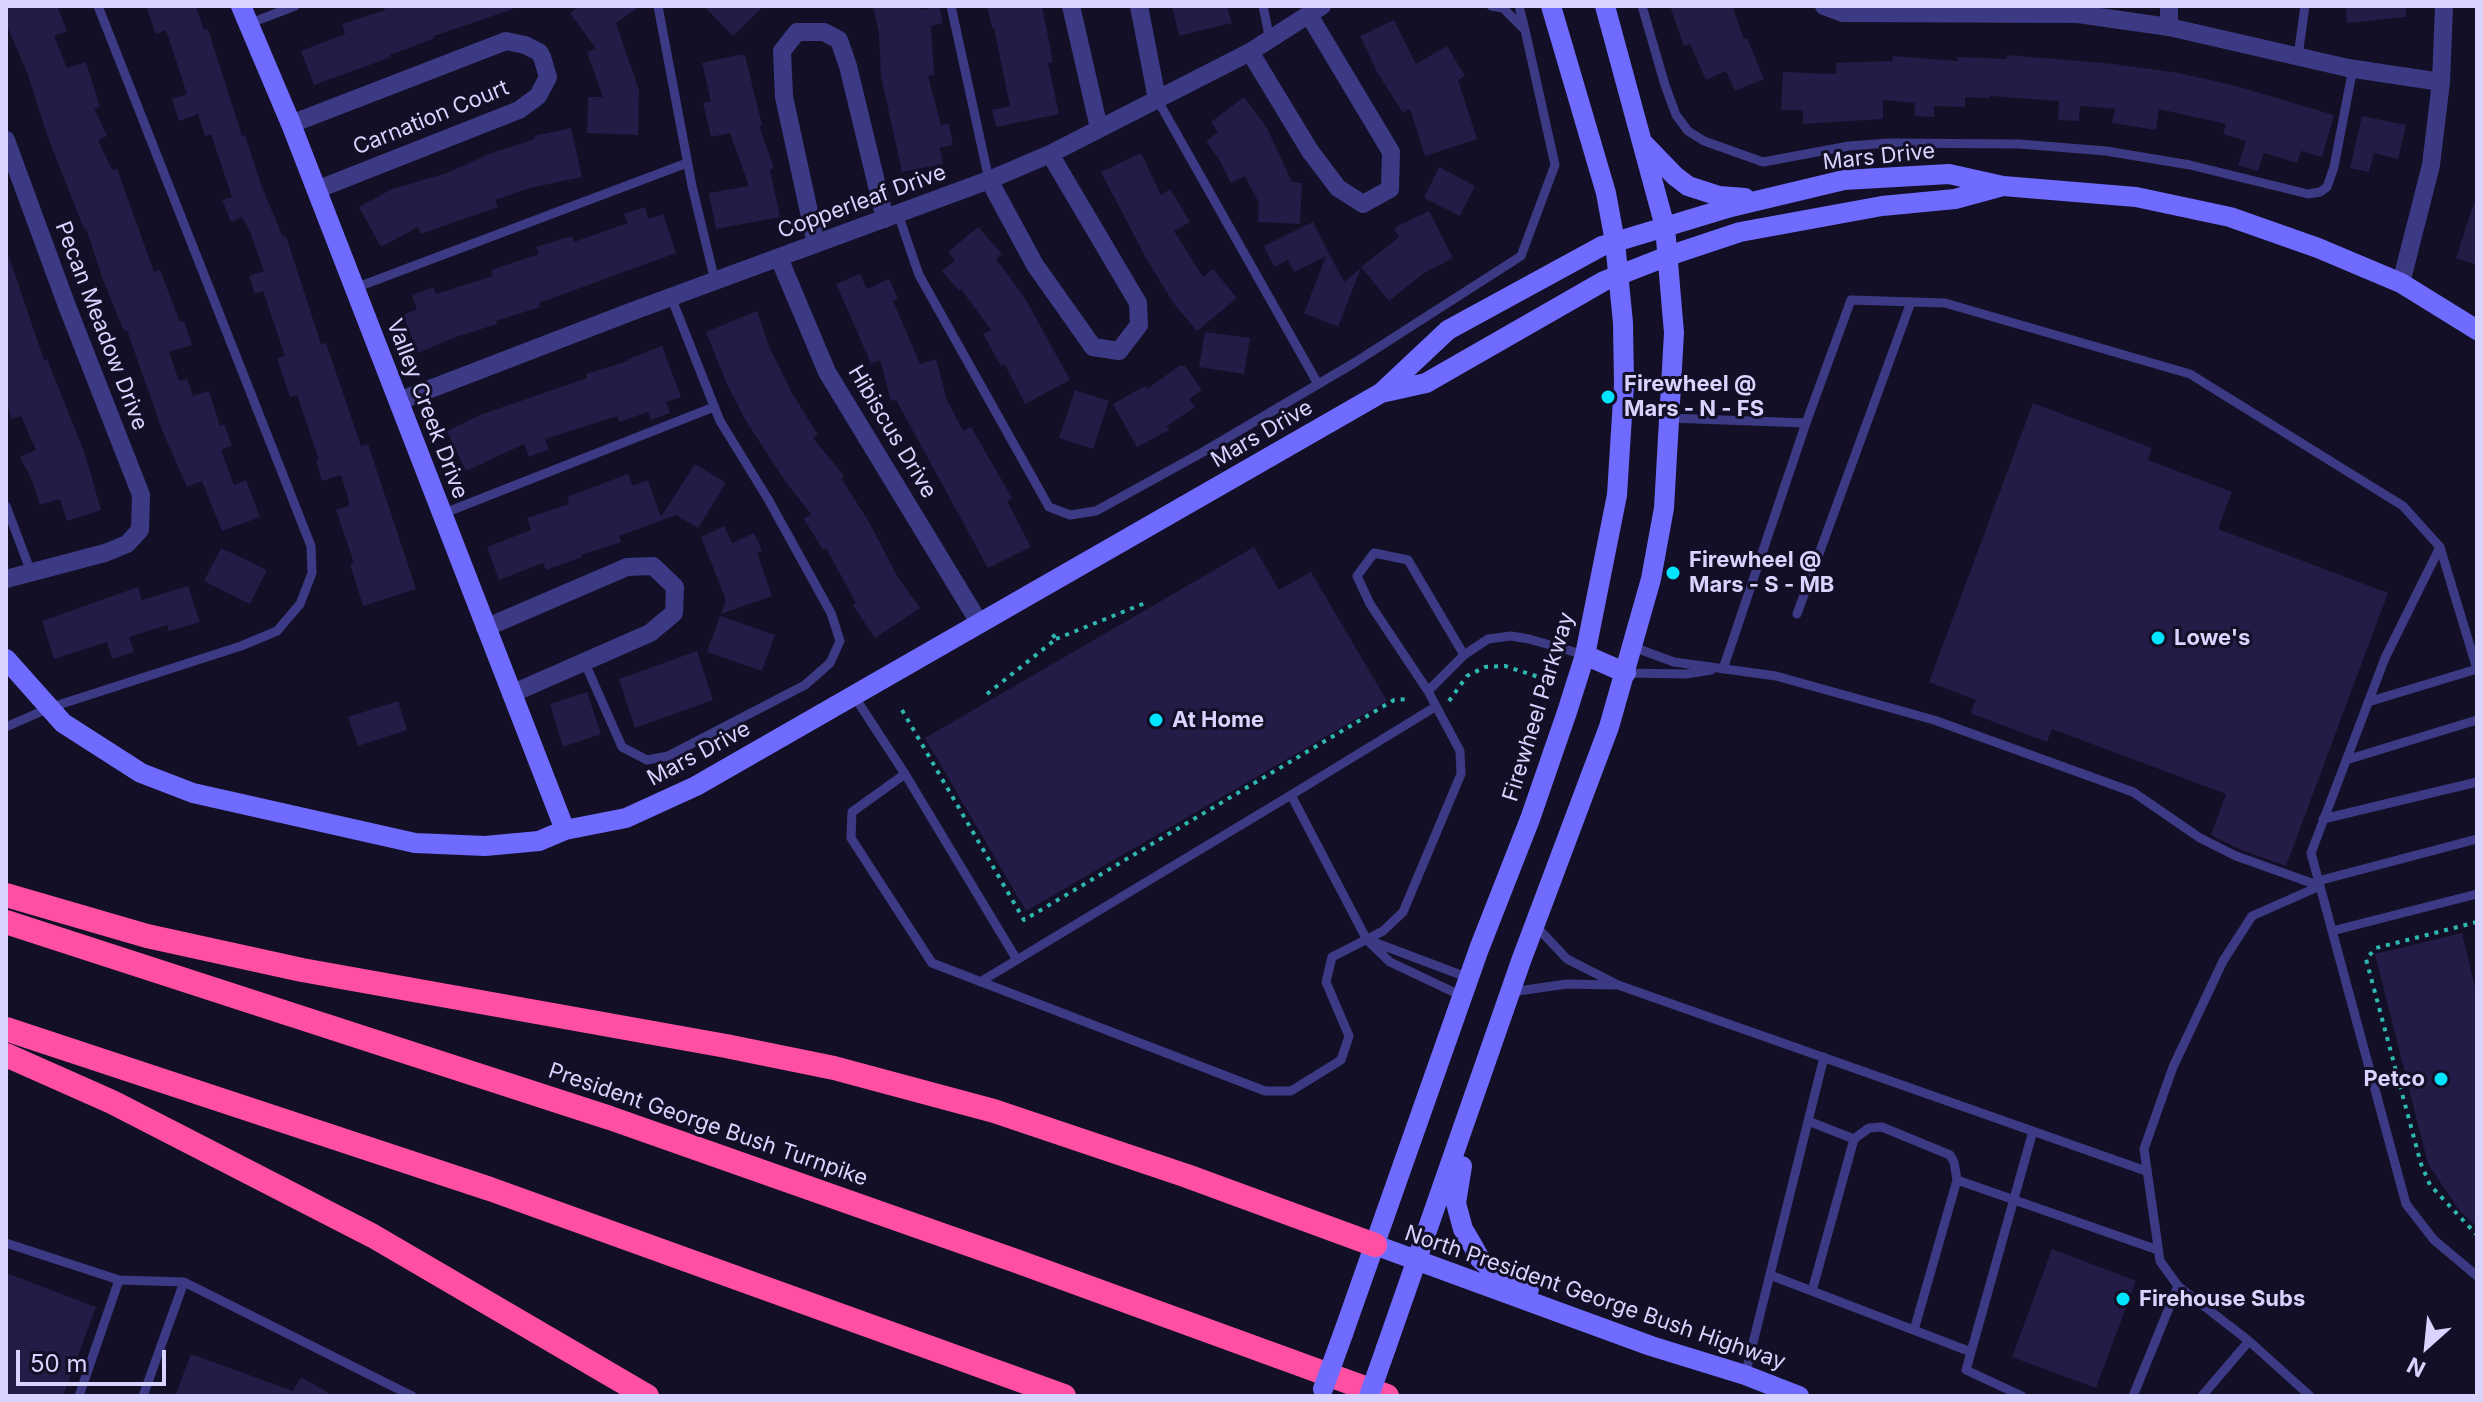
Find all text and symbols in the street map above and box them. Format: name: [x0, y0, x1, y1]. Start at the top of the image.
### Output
street label: Carnation Court: [349, 75, 513, 161]
street label: Mars Drive: [1821, 138, 1937, 176]
street label: Copperleaf Drive: [774, 159, 950, 245]
street label: Pecan Meadow Drive: [49, 218, 153, 434]
street label: Valley Creek Drive: [381, 315, 473, 503]
street label: Hibiscus Drive: [842, 361, 942, 503]
place label: Firewheel @ Mars - N - FS: [1624, 371, 1764, 422]
marker: Firewheel @ Mars - N - FS: [1599, 388, 1617, 406]
street label: Mars Drive: [1207, 394, 1317, 474]
place label: Firewheel @ Mars - S - MB: [1689, 547, 1834, 598]
marker: Firewheel @ Mars - S - MB: [1664, 564, 1682, 582]
street label: Firewheel Parkway: [1498, 609, 1580, 805]
place label: Lowe's: [2174, 625, 2250, 651]
marker: Lowe's: [2149, 629, 2167, 647]
place label: At Home: [1172, 707, 1264, 733]
marker: At Home: [1147, 711, 1165, 729]
street label: Mars Drive: [643, 716, 755, 792]
street label: President George Bush Turnpike: [545, 1058, 871, 1192]
place label: Petco: [2364, 1066, 2425, 1092]
marker: Petco: [2432, 1070, 2450, 1088]
street label: North President George Bush Highway: [1401, 1220, 1789, 1376]
place label: Firehouse Subs: [2139, 1286, 2305, 1312]
marker: Firehouse Subs: [2114, 1290, 2132, 1308]
north arrow: [2387, 1306, 2467, 1386]
scale bar: [20, 1334, 170, 1384]
text: 50 m: [30, 1349, 88, 1378]
text: N: [2403, 1352, 2429, 1383]

